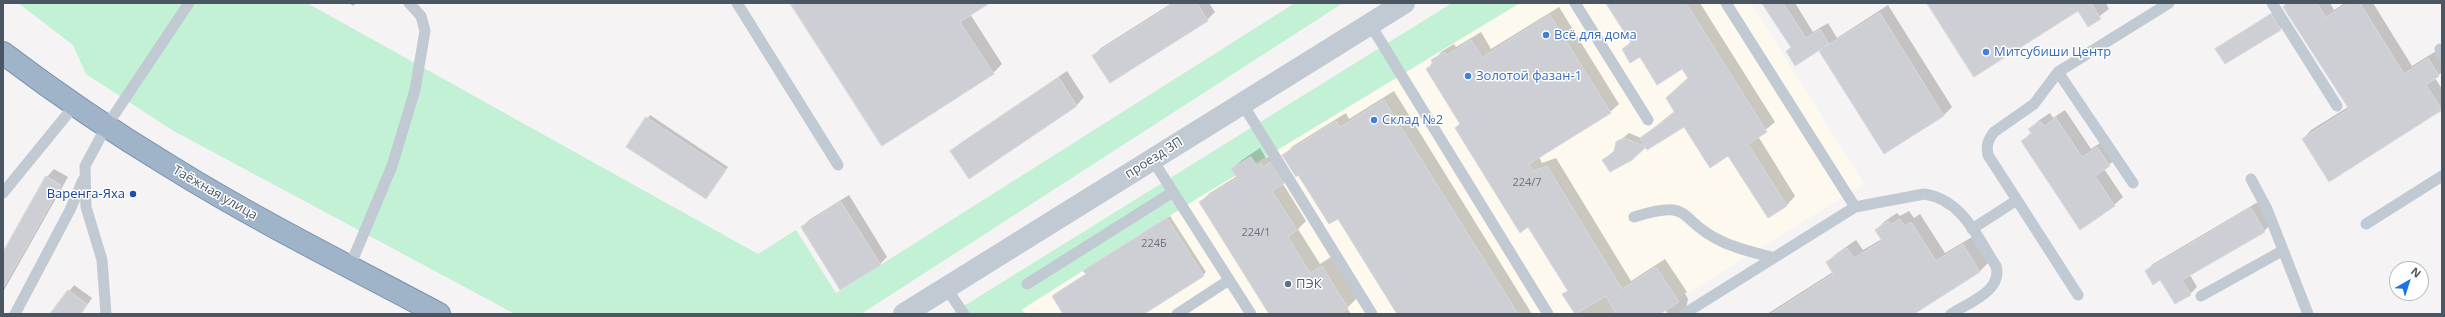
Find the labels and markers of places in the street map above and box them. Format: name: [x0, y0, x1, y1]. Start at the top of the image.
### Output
place label: Всё для дома: [1554, 27, 1637, 43]
marker: Всё для дома: [1541, 30, 1551, 40]
place label: Митсубиши Центр: [1994, 44, 2111, 60]
marker: Митсубиши Центр: [1981, 47, 1991, 57]
place label: Золотой фазан-1: [1476, 68, 1582, 84]
marker: Золотой фазан-1: [1463, 71, 1473, 81]
place label: Склад №2: [1382, 112, 1443, 128]
marker: Склад №2: [1369, 115, 1379, 125]
place label: Варенга-Яха: [47, 186, 125, 202]
marker: Варенга-Яха: [128, 189, 138, 199]
place label: ПЭК: [1296, 276, 1322, 292]
marker: ПЭК: [1283, 279, 1293, 289]

